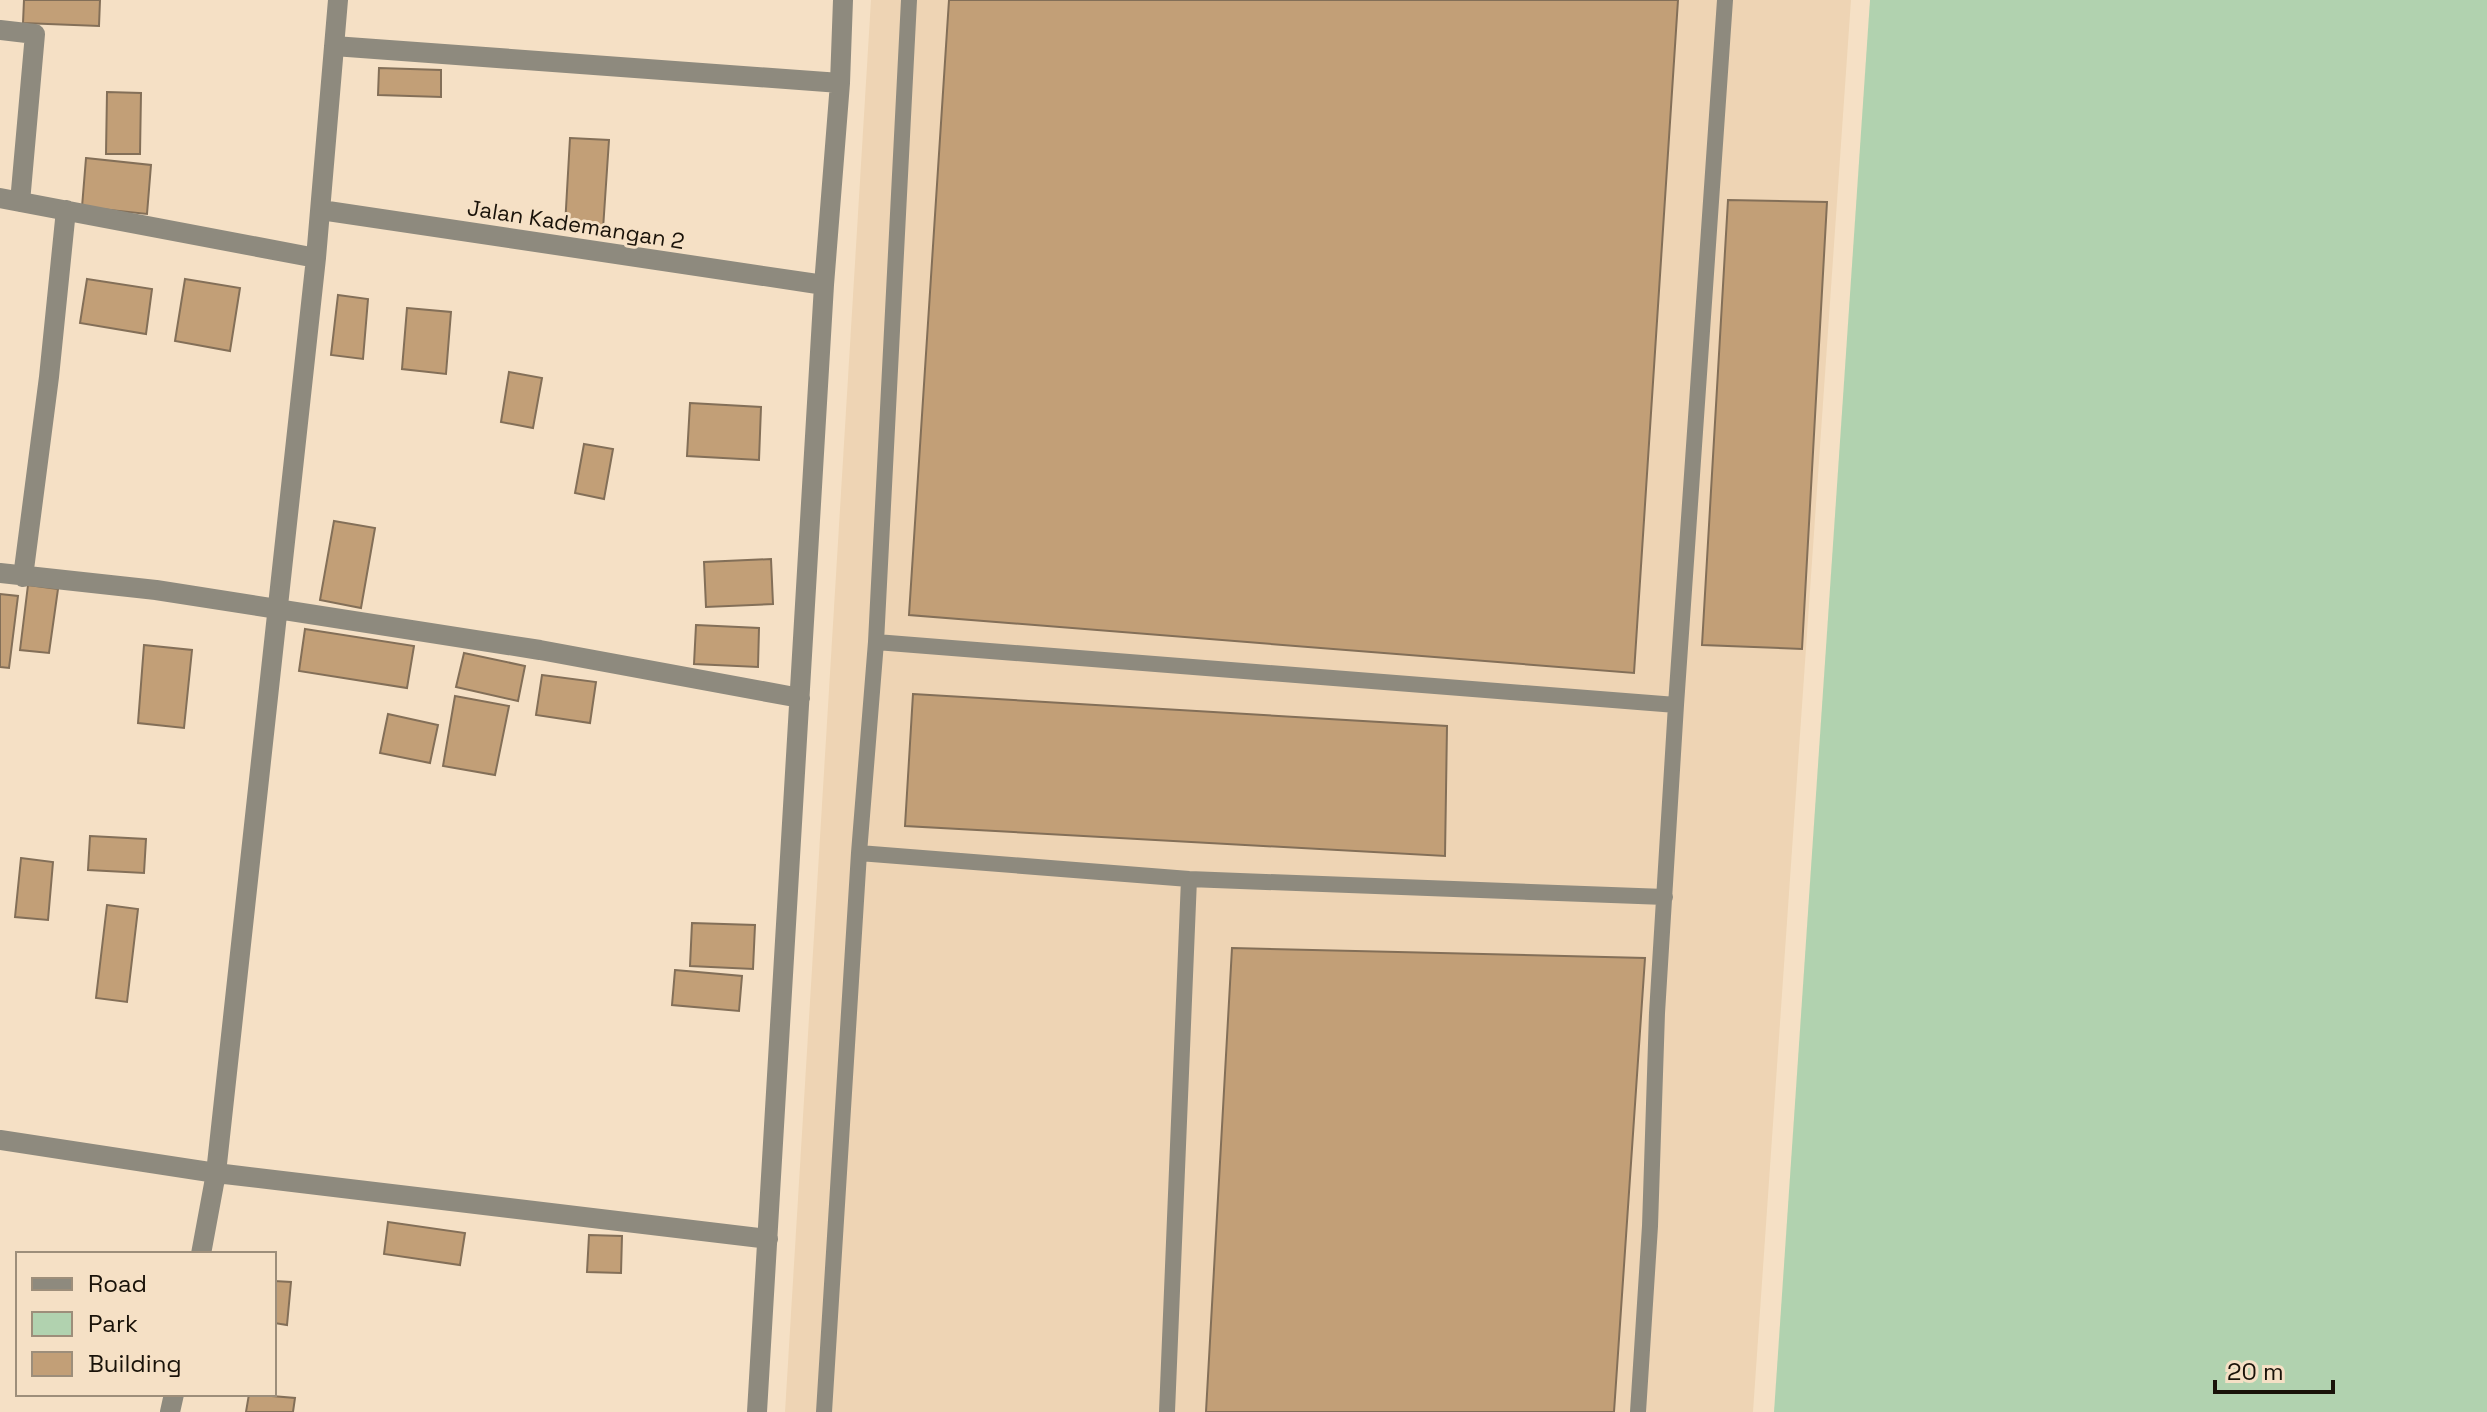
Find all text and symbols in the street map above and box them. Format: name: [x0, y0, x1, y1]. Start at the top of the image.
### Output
street label: Jalan Kademangan 2: [465, 193, 687, 255]
legend: [16, 1252, 276, 1396]
text: Road: [88, 1268, 147, 1299]
text: Park: [88, 1308, 138, 1339]
scale bar: [2215, 1344, 2333, 1394]
text: Building: [88, 1348, 182, 1379]
text: 20 m: [2227, 1356, 2284, 1387]

